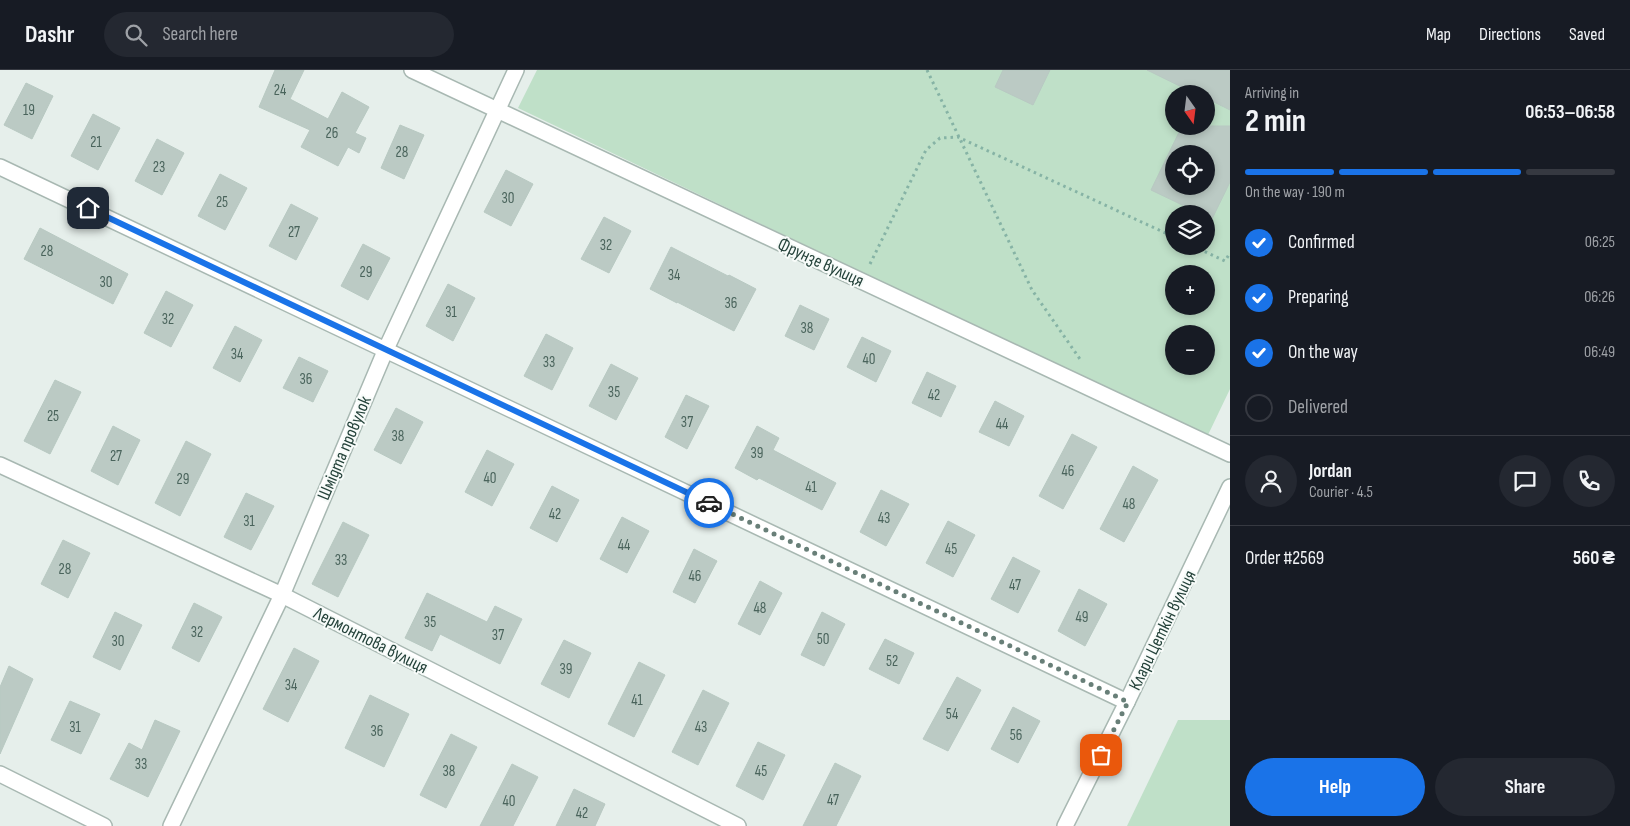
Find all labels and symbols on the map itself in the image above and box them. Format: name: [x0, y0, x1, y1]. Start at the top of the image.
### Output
house number: 24: [274, 81, 286, 100]
north arrow: [1165, 85, 1215, 135]
house number: 19: [23, 101, 35, 120]
house number: 26: [326, 124, 338, 143]
house number: 21: [90, 133, 102, 152]
house number: 28: [396, 143, 408, 162]
house number: 23: [153, 158, 165, 177]
pin: [67, 187, 109, 229]
house number: 30: [502, 189, 514, 208]
house number: 25: [216, 193, 228, 212]
house number: 27: [288, 223, 300, 242]
street label: Фрунзе вулиця: [774, 233, 867, 292]
house number: 32: [600, 236, 612, 255]
house number: 28: [41, 242, 53, 261]
house number: 29: [360, 263, 372, 282]
house number: 34: [668, 266, 680, 285]
house number: 30: [100, 273, 112, 292]
house number: 36: [725, 294, 737, 313]
house number: 31: [445, 303, 458, 322]
house number: 32: [162, 310, 174, 329]
house number: 38: [801, 319, 813, 338]
house number: 34: [231, 345, 243, 364]
house number: 40: [863, 350, 875, 369]
house number: 33: [543, 353, 555, 372]
house number: 36: [300, 370, 312, 389]
house number: 35: [608, 383, 620, 402]
house number: 42: [928, 386, 940, 405]
street label: Шмідта провулок: [313, 393, 376, 503]
house number: 25: [47, 407, 59, 426]
house number: 37: [681, 413, 693, 432]
house number: 44: [996, 415, 1008, 434]
house number: 38: [392, 427, 404, 446]
house number: 39: [751, 444, 763, 463]
house number: 27: [110, 447, 122, 466]
house number: 46: [1062, 462, 1074, 481]
house number: 40: [484, 469, 496, 488]
house number: 29: [177, 470, 189, 489]
courier: [684, 478, 734, 528]
house number: 41: [805, 478, 818, 497]
house number: 48: [1123, 495, 1135, 514]
house number: 42: [549, 505, 561, 524]
house number: 43: [878, 509, 890, 528]
house number: 31: [243, 512, 256, 531]
house number: 44: [618, 536, 630, 555]
house number: 45: [945, 540, 957, 559]
house number: 33: [335, 551, 347, 570]
house number: 28: [59, 560, 71, 579]
house number: 46: [689, 567, 701, 586]
street label: Клари Цеткін вулиця: [1124, 567, 1201, 694]
house number: 47: [1009, 576, 1021, 595]
house number: 48: [754, 599, 766, 618]
street label: Лермонтова вулиця: [309, 602, 431, 678]
house number: 49: [1076, 608, 1088, 627]
house number: 35: [424, 613, 436, 632]
house number: 32: [191, 623, 203, 642]
house number: 37: [492, 626, 504, 645]
house number: 50: [817, 630, 829, 649]
house number: 30: [112, 632, 124, 651]
house number: 52: [886, 652, 898, 671]
house number: 39: [560, 660, 572, 679]
house number: 34: [285, 676, 297, 695]
house number: 41: [631, 691, 644, 710]
house number: 54: [946, 705, 958, 724]
house number: 31: [69, 718, 82, 737]
house number: 43: [695, 718, 707, 737]
house number: 36: [371, 722, 383, 741]
house number: 56: [1010, 726, 1022, 745]
pin: [1080, 734, 1122, 776]
house number: 33: [135, 755, 147, 774]
house number: 38: [443, 762, 455, 781]
house number: 45: [755, 762, 767, 781]
house number: 47: [827, 791, 839, 810]
house number: 40: [503, 792, 515, 811]
house number: 42: [576, 804, 588, 823]

